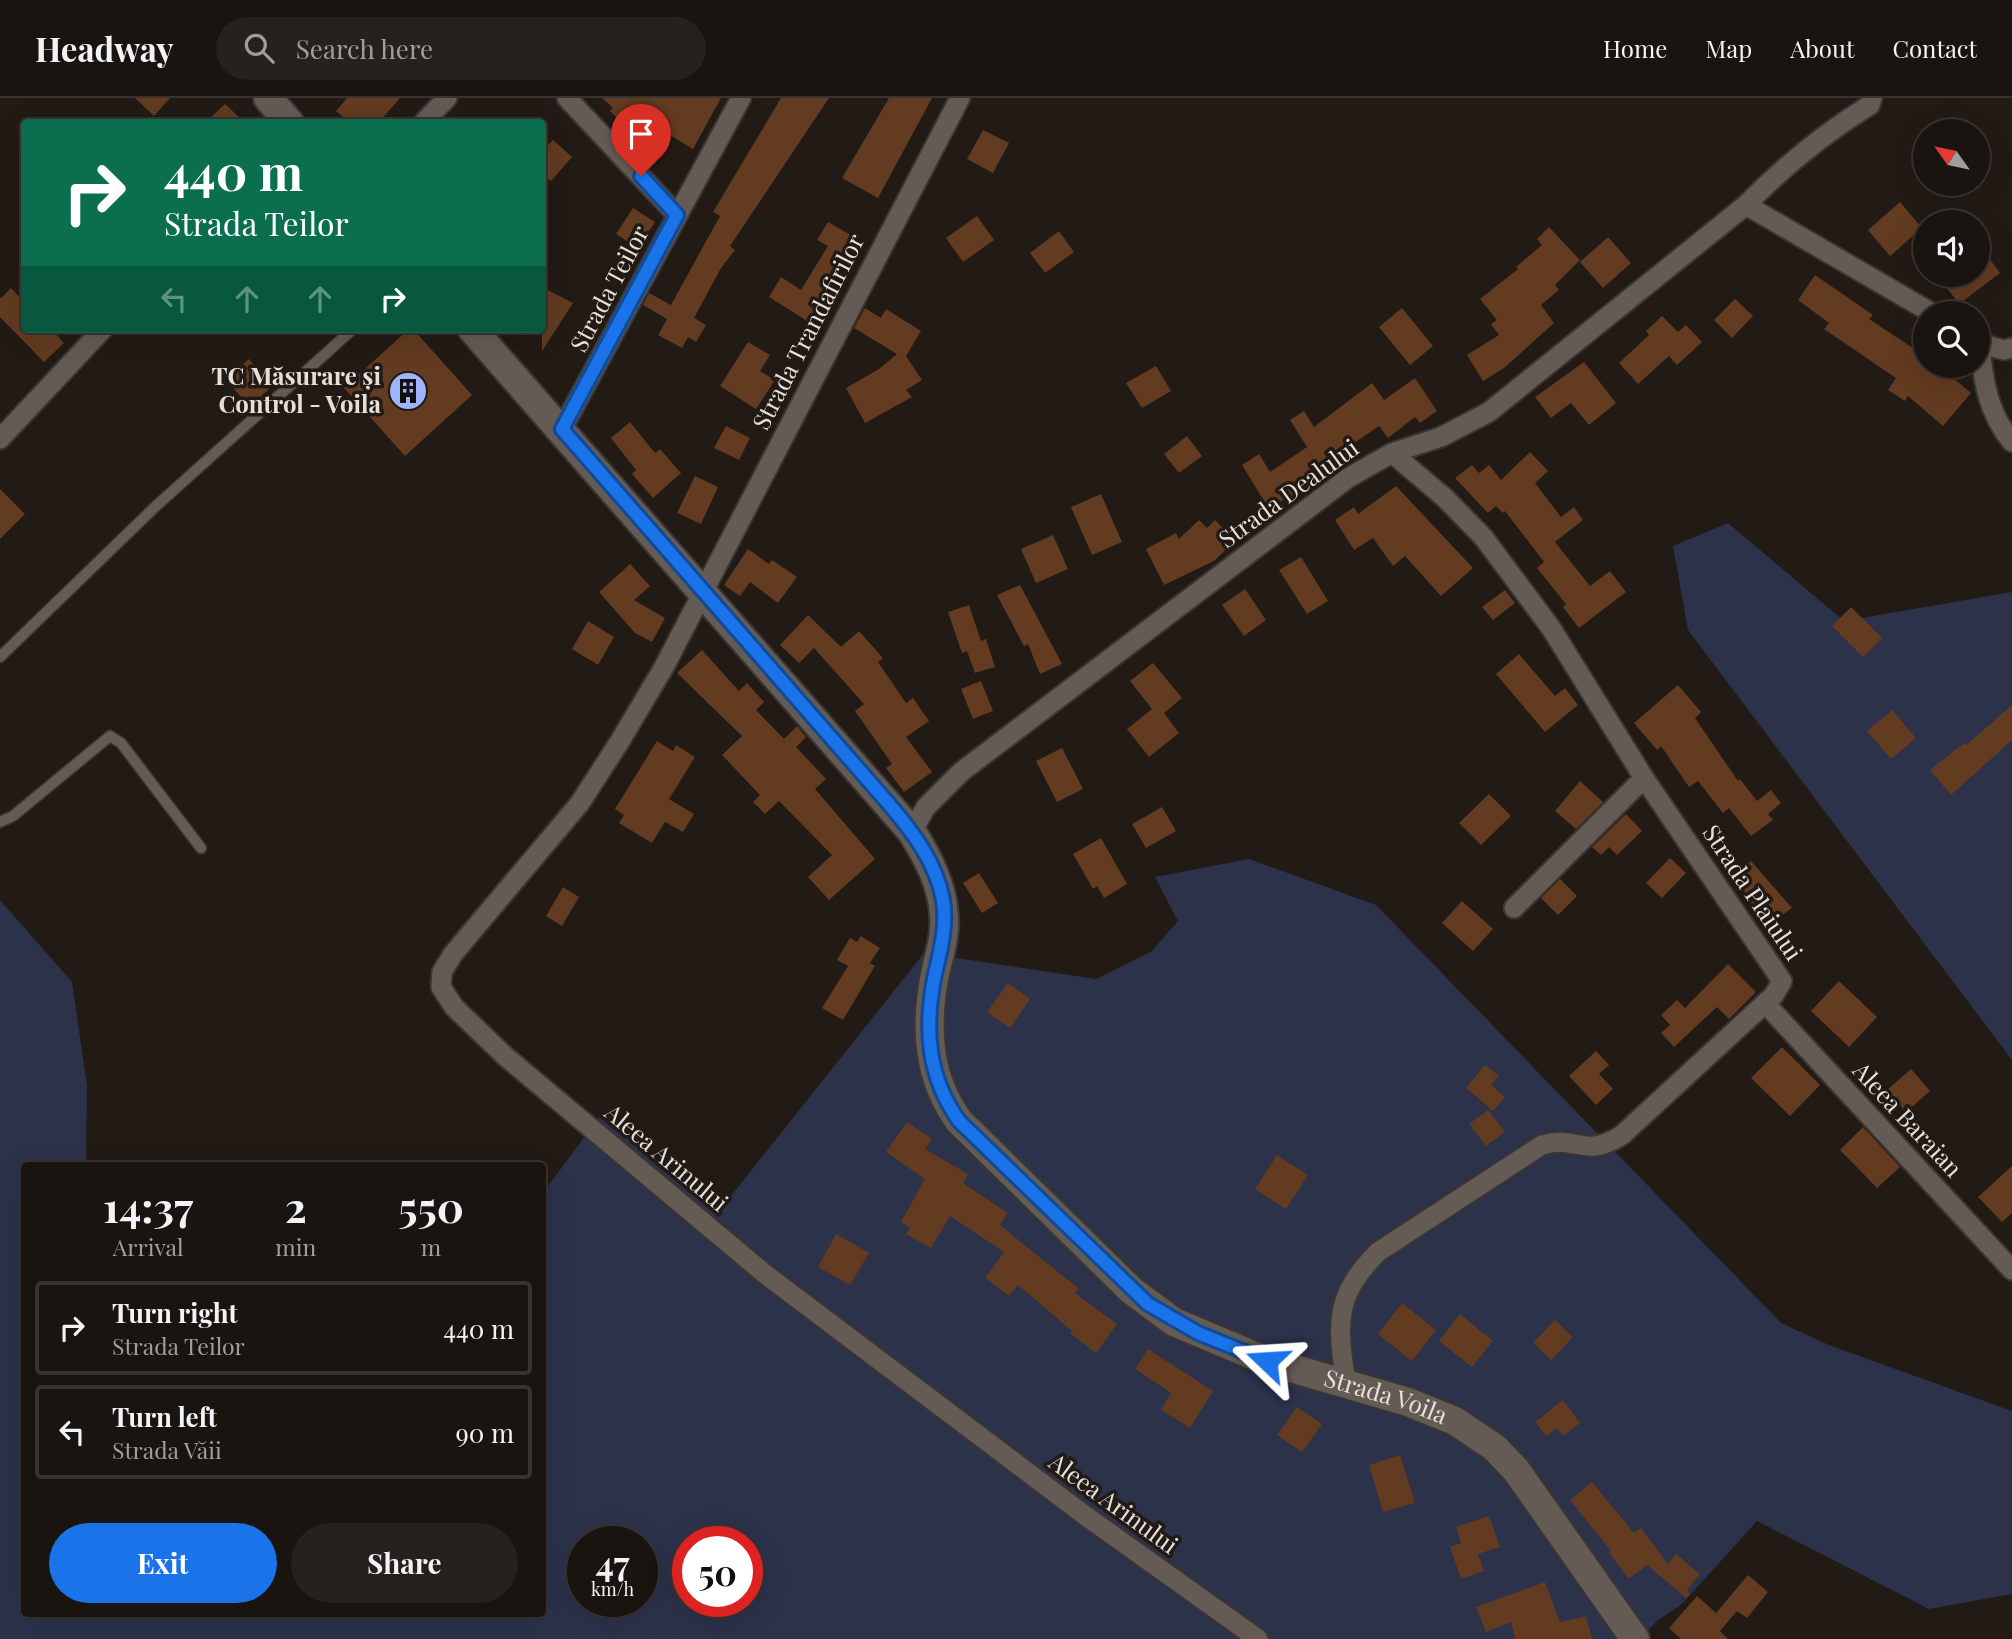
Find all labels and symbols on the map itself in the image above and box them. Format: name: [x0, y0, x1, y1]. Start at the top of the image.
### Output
pin: [611, 104, 671, 176]
north arrow: [1913, 119, 1990, 196]
street label: Strada Teilor: [562, 219, 655, 357]
street label: Strada Trandafirilor: [744, 227, 871, 435]
place label: TC Măsurare și Control - Voila: [211, 359, 382, 419]
building icon: TC Măsurare și Control - Voila: [387, 370, 429, 412]
street label: Strada Dealului: [1211, 431, 1364, 554]
street label: Strada Plaiului: [1696, 818, 1811, 966]
street label: Aleea Baraian: [1846, 1053, 1970, 1183]
street label: Aleea Arinului: [598, 1095, 736, 1218]
position arrow: [1230, 1324, 1304, 1398]
street label: Strada Voila: [1321, 1360, 1453, 1430]
street label: Aleea Arinului: [1043, 1444, 1185, 1560]
speed limit sign: 50: [672, 1526, 763, 1617]

